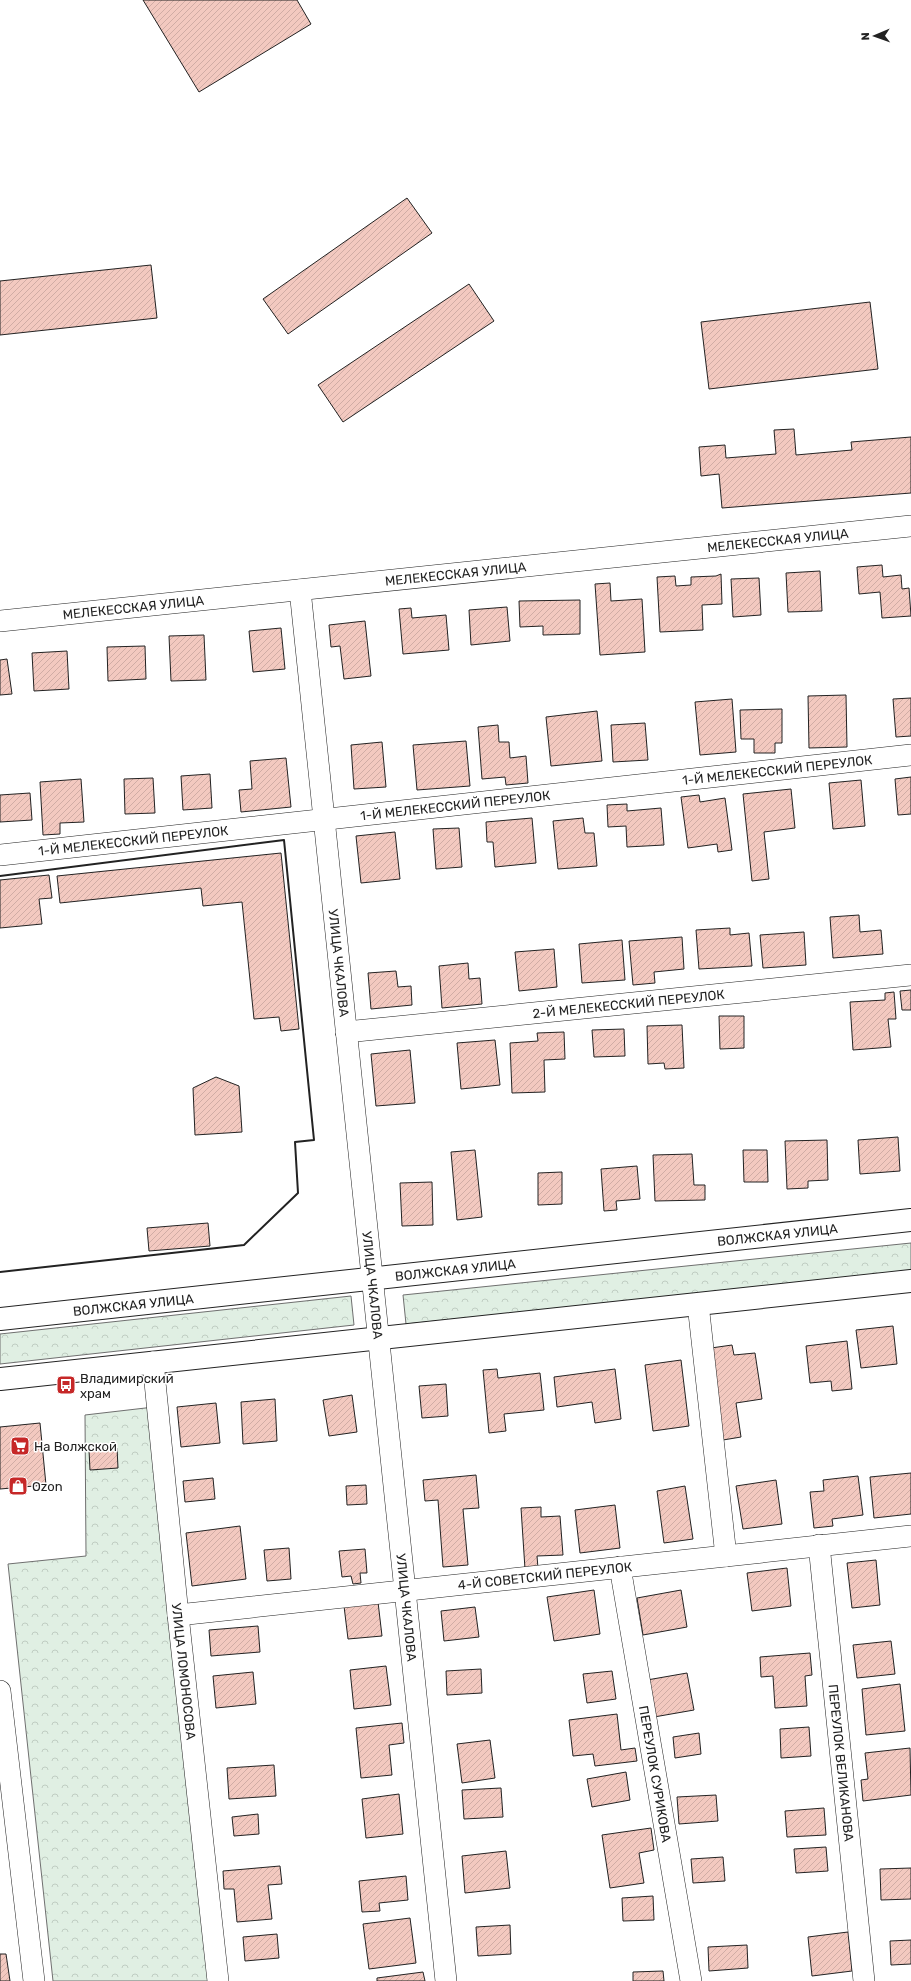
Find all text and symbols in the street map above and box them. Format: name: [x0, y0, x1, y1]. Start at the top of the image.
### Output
north arrow: [855, 16, 895, 56]
text: N: [859, 32, 872, 41]
street label: МЕЛЕКЕССКАЯ УЛИЦА: [706, 525, 849, 555]
street label: МЕЛЕКЕССКАЯ УЛИЦА: [384, 559, 527, 588]
street label: МЕЛЕКЕССКАЯ УЛИЦА: [62, 592, 205, 622]
street label: 1-Й МЕЛЕКЕССКИЙ ПЕРЕУЛОК: [681, 752, 873, 788]
street label: 1-Й МЕЛЕКЕССКИЙ ПЕРЕУЛОК: [359, 787, 551, 823]
street label: 1-Й МЕЛЕКЕССКИЙ ПЕРЕУЛОК: [37, 822, 229, 858]
street label: УЛИЦА ЧКАЛОВА: [326, 908, 352, 1018]
street label: 2-Й МЕЛЕКЕССКИЙ ПЕРЕУЛОК: [532, 986, 725, 1021]
street label: ВОЛЖСКАЯ УЛИЦА: [716, 1220, 839, 1249]
street label: УЛИЦА ЧКАЛОВА: [360, 1230, 386, 1340]
street label: ВОЛЖСКАЯ УЛИЦА: [394, 1255, 517, 1284]
street label: ВОЛЖСКАЯ УЛИЦА: [72, 1290, 195, 1319]
place label: Владимирский храм: [80, 1371, 174, 1401]
bus stop icon: Владимирский храм: [55, 1374, 77, 1396]
supermarket icon: На Волжской: [9, 1435, 31, 1457]
place label: На Волжской: [34, 1439, 117, 1454]
shop icon: Ozon: [7, 1475, 29, 1497]
place label: Ozon: [32, 1479, 63, 1494]
street label: УЛИЦА ЧКАЛОВА: [394, 1553, 420, 1662]
street label: 4-Й СОВЕТСКИЙ ПЕРЕУЛОК: [457, 1559, 633, 1592]
street label: УЛИЦА ЛОМОНОСОВА: [169, 1602, 199, 1741]
street label: ПЕРЕУЛОК ВЕЛИКАНОВА: [826, 1683, 857, 1843]
street label: ПЕРЕУЛОК СУРИКОВА: [636, 1704, 675, 1844]

